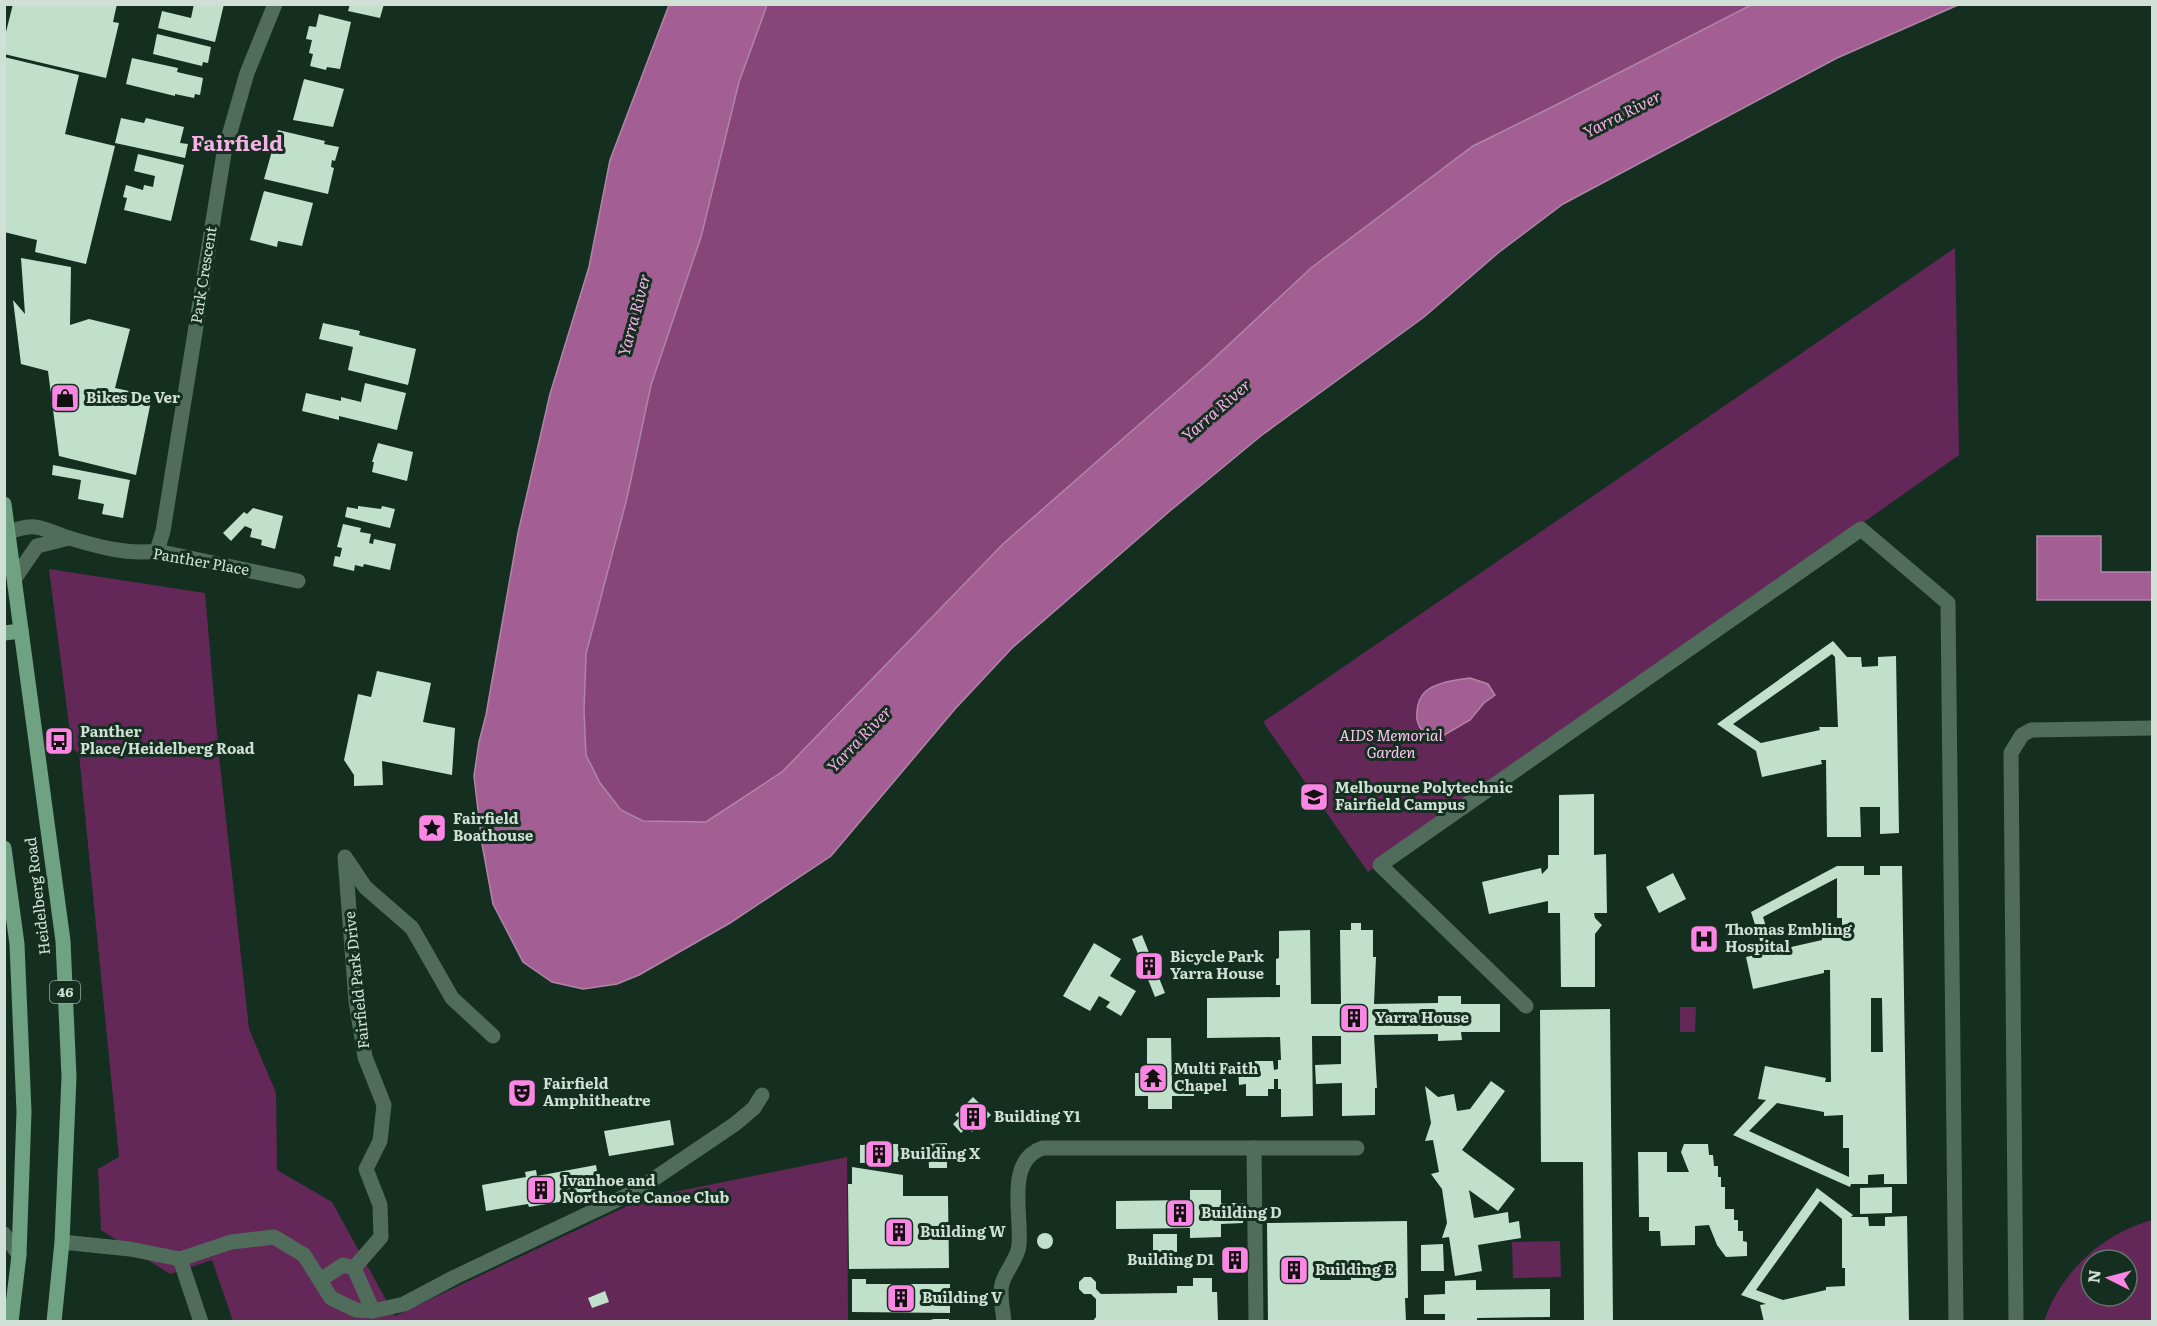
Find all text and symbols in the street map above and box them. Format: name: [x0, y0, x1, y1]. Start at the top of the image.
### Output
water label: Yarra River: [1578, 83, 1665, 143]
district label: Fairfield: [191, 126, 283, 157]
street label: Park Crescent: [183, 224, 222, 325]
water label: Yarra River: [611, 271, 656, 359]
water label: Yarra River: [1176, 372, 1255, 446]
shop icon: Bikes De Ver: [49, 382, 81, 414]
place label: Bikes De Ver: [86, 385, 180, 408]
street label: Panther Place: [151, 541, 251, 580]
water label: Yarra River: [820, 700, 896, 777]
place label: Panther Place/Heidelberg Road: [80, 719, 255, 759]
park label: AIDS Memorial Garden: [1339, 723, 1443, 763]
bus stop icon: Panther Place/Heidelberg Road: [43, 725, 75, 757]
place label: Melbourne Polytechnic Fairfield Campus: [1335, 775, 1513, 815]
school or university icon: Melbourne Polytechnic Fairfield Campus: [1298, 781, 1330, 813]
place label: Fairfield Boathouse: [453, 806, 534, 846]
place icon: Fairfield Boathouse: [416, 812, 448, 844]
street label: Heidelberg Road: [18, 836, 55, 956]
street label: Fairfield Park Drive: [337, 910, 374, 1050]
place label: Thomas Embling Hospital: [1725, 917, 1853, 957]
hospital icon: Thomas Embling Hospital: [1688, 923, 1720, 955]
place label: Bicycle Park Yarra House: [1170, 944, 1265, 984]
building icon: Bicycle Park Yarra House: [1133, 950, 1165, 982]
road number: 46: [50, 981, 80, 1003]
building icon: Yarra House: [1338, 1002, 1370, 1034]
place label: Yarra House: [1375, 1005, 1469, 1028]
place label: Multi Faith Chapel: [1174, 1056, 1258, 1096]
temple icon: Multi Faith Chapel: [1137, 1062, 1169, 1094]
place label: Fairfield Amphitheatre: [543, 1071, 651, 1111]
theatre icon: Fairfield Amphitheatre: [506, 1077, 538, 1109]
building icon: Building Y1: [957, 1101, 989, 1133]
place label: Building Y1: [994, 1104, 1080, 1127]
building icon: Building X: [863, 1138, 895, 1170]
place label: Building X: [900, 1141, 981, 1164]
place label: Ivanhoe and Northcote Canoe Club: [562, 1168, 729, 1208]
building icon: Ivanhoe and Northcote Canoe Club: [525, 1174, 557, 1206]
building icon: Building D: [1164, 1197, 1196, 1229]
place label: Building D: [1201, 1200, 1282, 1223]
building icon: Building W: [883, 1216, 915, 1248]
place label: Building W: [920, 1219, 1006, 1242]
building icon: Building D1: [1219, 1244, 1251, 1276]
place label: Building D1: [1127, 1247, 1214, 1270]
north arrow: [2079, 1248, 2139, 1308]
building icon: Building E: [1278, 1254, 1310, 1286]
place label: Building E: [1315, 1257, 1394, 1280]
text: N: [2080, 1268, 2106, 1284]
building icon: Building V: [885, 1282, 917, 1314]
place label: Building V: [922, 1285, 1003, 1308]

